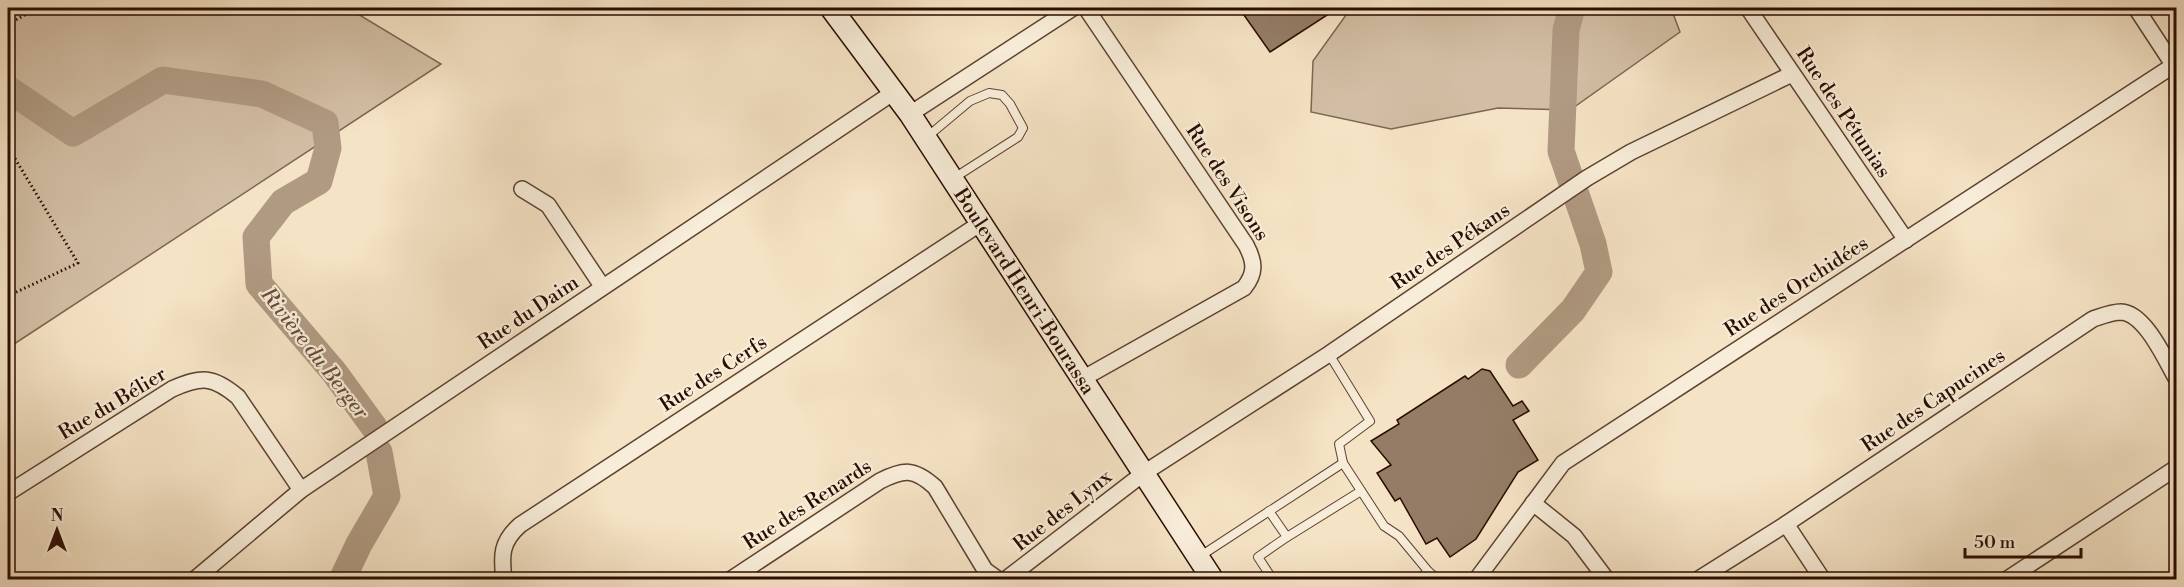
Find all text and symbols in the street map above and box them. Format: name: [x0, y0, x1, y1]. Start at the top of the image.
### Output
street label: Rue des Pétunias: [1790, 43, 1896, 183]
street label: Rue des Visons: [1180, 120, 1274, 246]
street label: Boulevard Henri-Bourassa: [947, 183, 1100, 401]
street label: Rue des Pékans: [1387, 198, 1515, 296]
street label: Rue des Orchidées: [1720, 231, 1873, 343]
street label: Rue du Daim: [474, 270, 584, 356]
water label: Rivière du Berger: [254, 282, 374, 426]
street label: Rue des Cerfs: [655, 330, 772, 418]
street label: Rue des Capucines: [1857, 344, 2011, 459]
street label: Rue du Bélier: [54, 362, 172, 446]
street label: Rue des Renards: [739, 454, 877, 556]
street label: Rue des Lynx: [1009, 464, 1118, 557]
north arrow: [27, 500, 87, 560]
text: N: [51, 506, 64, 526]
scale bar: [1965, 521, 2080, 559]
text: 50 m: [1974, 531, 2016, 554]

